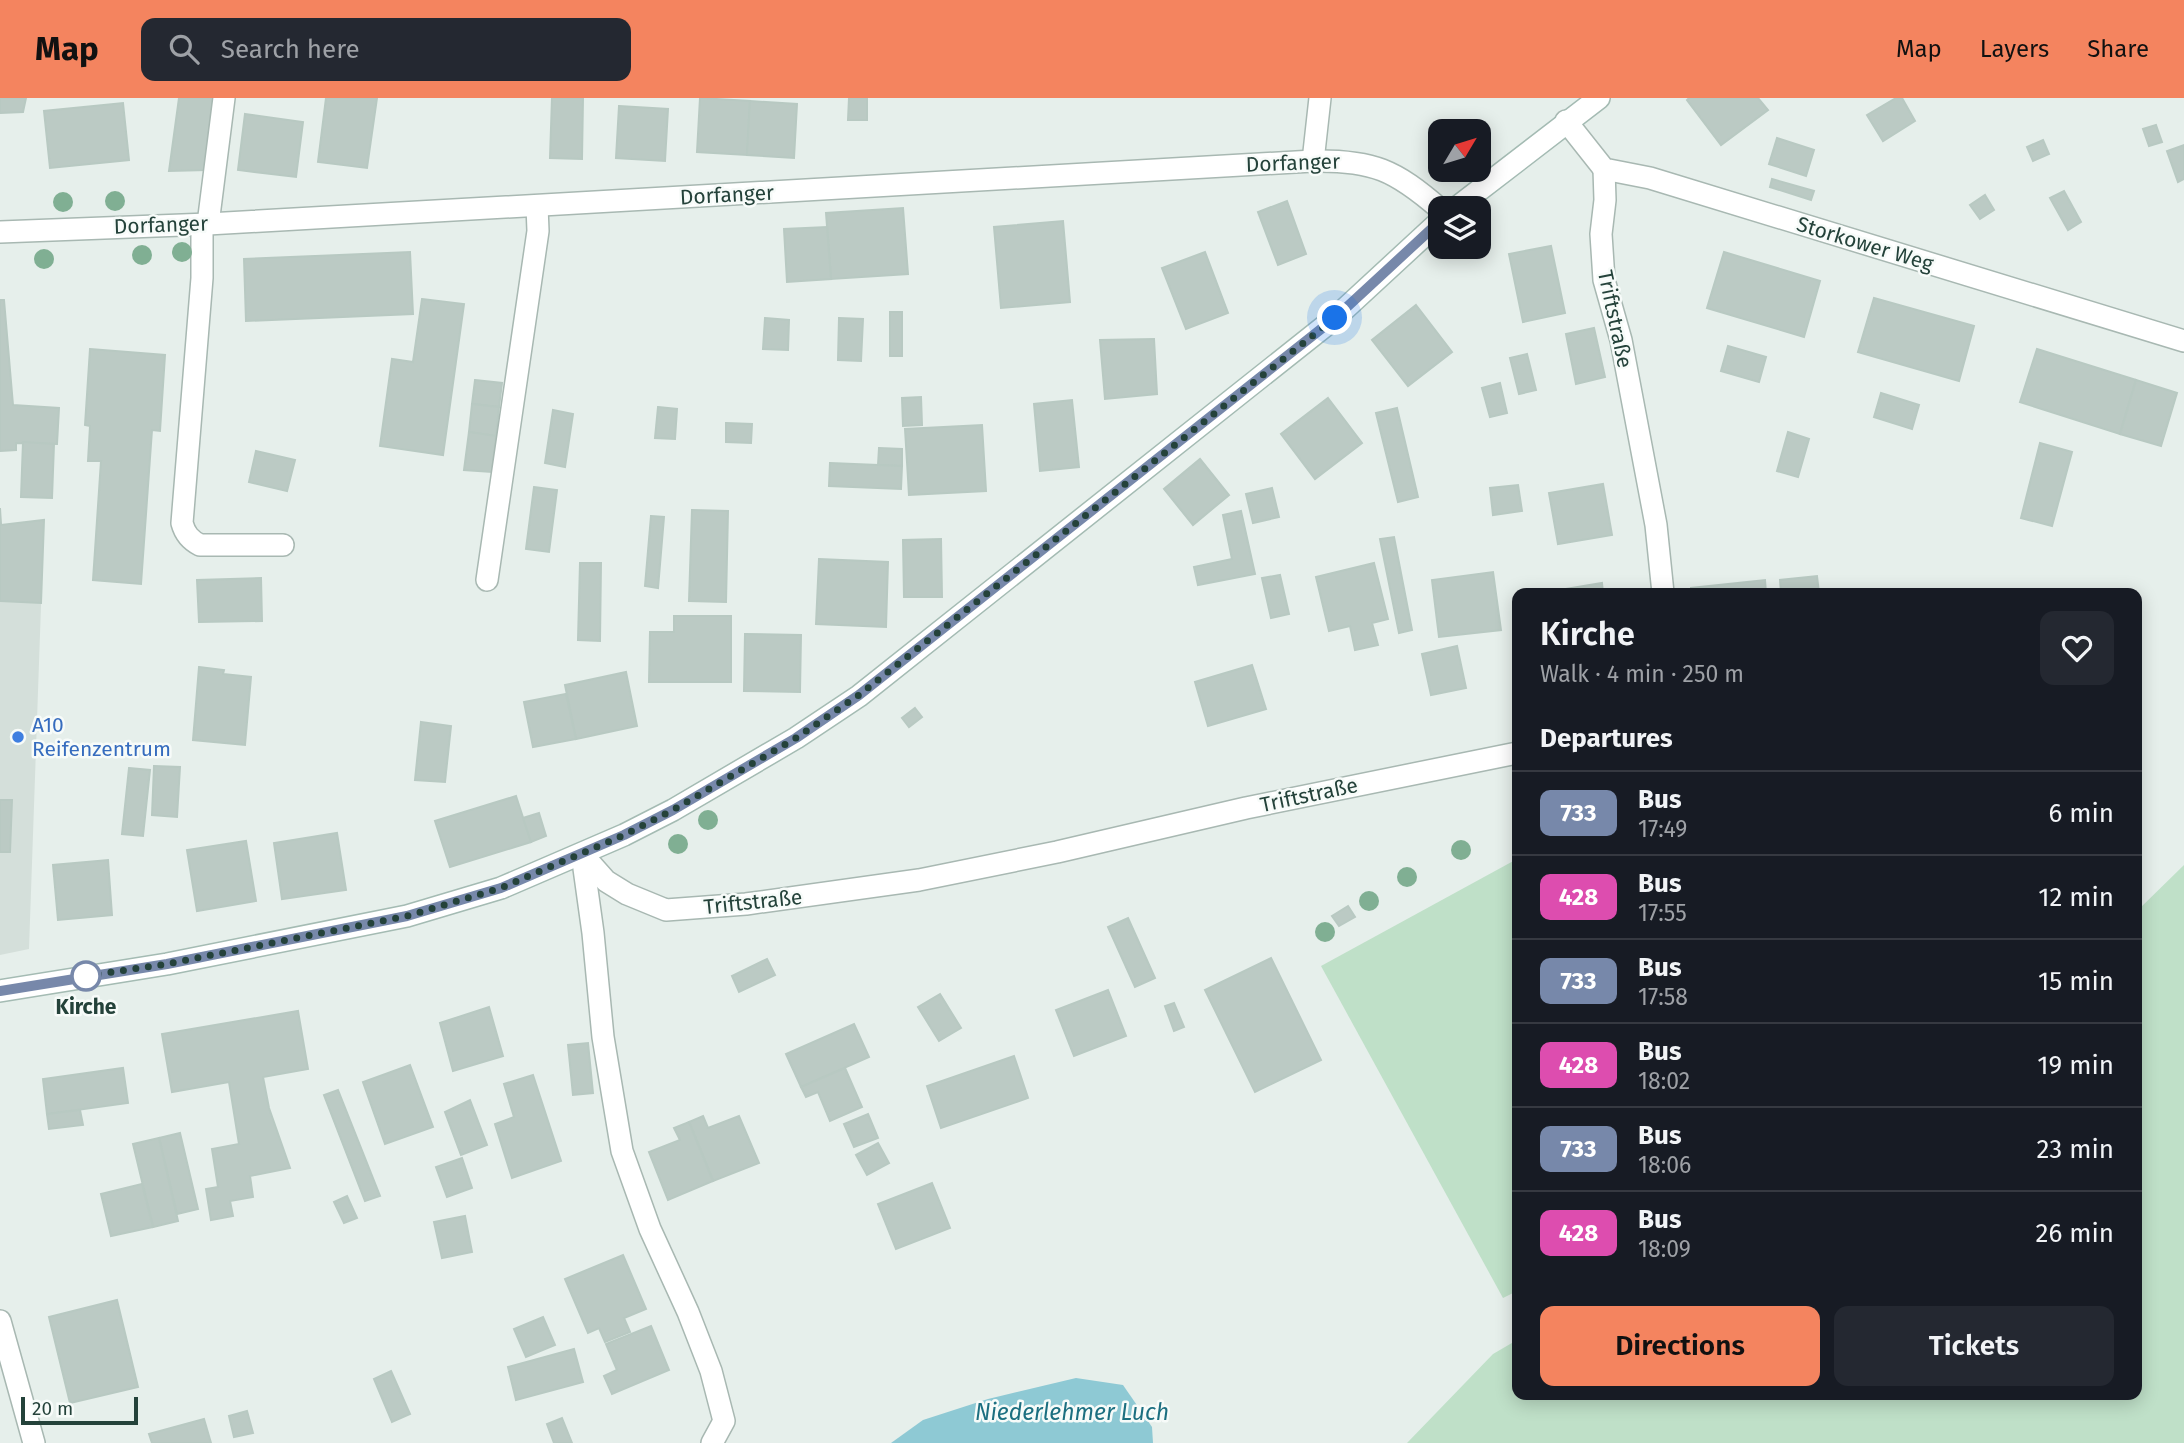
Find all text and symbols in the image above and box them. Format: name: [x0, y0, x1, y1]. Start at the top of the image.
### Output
search box: [141, 18, 631, 81]
text: Map: [35, 29, 99, 69]
icon: search: [165, 30, 203, 68]
text: Search here: [221, 34, 360, 65]
text: Map: [1896, 35, 1942, 63]
text: Layers: [1980, 35, 2049, 63]
text: Share: [2087, 35, 2149, 63]
north arrow: [1428, 119, 1491, 182]
map controls: [1428, 119, 1491, 259]
street label: Dorfanger: [1245, 148, 1341, 178]
street label: Dorfanger: [679, 180, 775, 210]
button: layers: [1428, 196, 1491, 259]
street label: Dorfanger: [113, 210, 209, 240]
street label: Storkower Weg: [1793, 211, 1937, 277]
street label: Triftstraße: [1592, 268, 1638, 370]
your location: [1317, 300, 1352, 335]
button: heart: [2040, 611, 2114, 685]
text: Kirche: [1540, 614, 1635, 654]
text: Walk · 4 min · 250 m: [1540, 660, 1744, 688]
place label: A10 Reifenzentrum: [32, 712, 171, 762]
text: Departures: [1540, 723, 1673, 754]
marker: A10 Reifenzentrum: [10, 729, 26, 745]
street label: Triftstraße: [1258, 772, 1360, 818]
text: Bus: [1638, 784, 1681, 815]
text: 6 min: [2048, 798, 2114, 829]
text: 733: [1560, 799, 1597, 827]
text: 17:49: [1638, 815, 1687, 843]
text: Bus: [1638, 868, 1681, 899]
text: 12 min: [2038, 882, 2114, 913]
text: 428: [1559, 883, 1598, 911]
street label: Triftstraße: [702, 884, 804, 920]
text: 17:55: [1638, 899, 1687, 927]
text: Bus: [1638, 952, 1681, 983]
marker: Kirche: [71, 961, 101, 991]
text: 15 min: [2038, 966, 2114, 997]
text: 733: [1560, 967, 1597, 995]
text: 17:58: [1638, 983, 1688, 1011]
place label: Kirche: [56, 994, 117, 1020]
text: Bus: [1638, 1036, 1681, 1067]
text: 19 min: [2037, 1050, 2114, 1081]
text: 428: [1559, 1051, 1598, 1079]
text: 18:02: [1638, 1067, 1690, 1095]
text: Bus: [1638, 1120, 1681, 1151]
text: 23 min: [2037, 1134, 2114, 1165]
text: 733: [1560, 1135, 1597, 1163]
text: 18:06: [1638, 1151, 1691, 1179]
text: Bus: [1638, 1204, 1681, 1235]
text: 26 min: [2036, 1218, 2114, 1249]
text: 428: [1559, 1219, 1598, 1247]
text: 18:09: [1638, 1235, 1691, 1263]
button: Directions: [1540, 1306, 1820, 1386]
button: Tickets: [1834, 1306, 2114, 1386]
scale bar: [21, 1394, 138, 1426]
text: 20 m: [32, 1397, 73, 1420]
water label: Niederlehmer Luch: [975, 1398, 1169, 1426]

